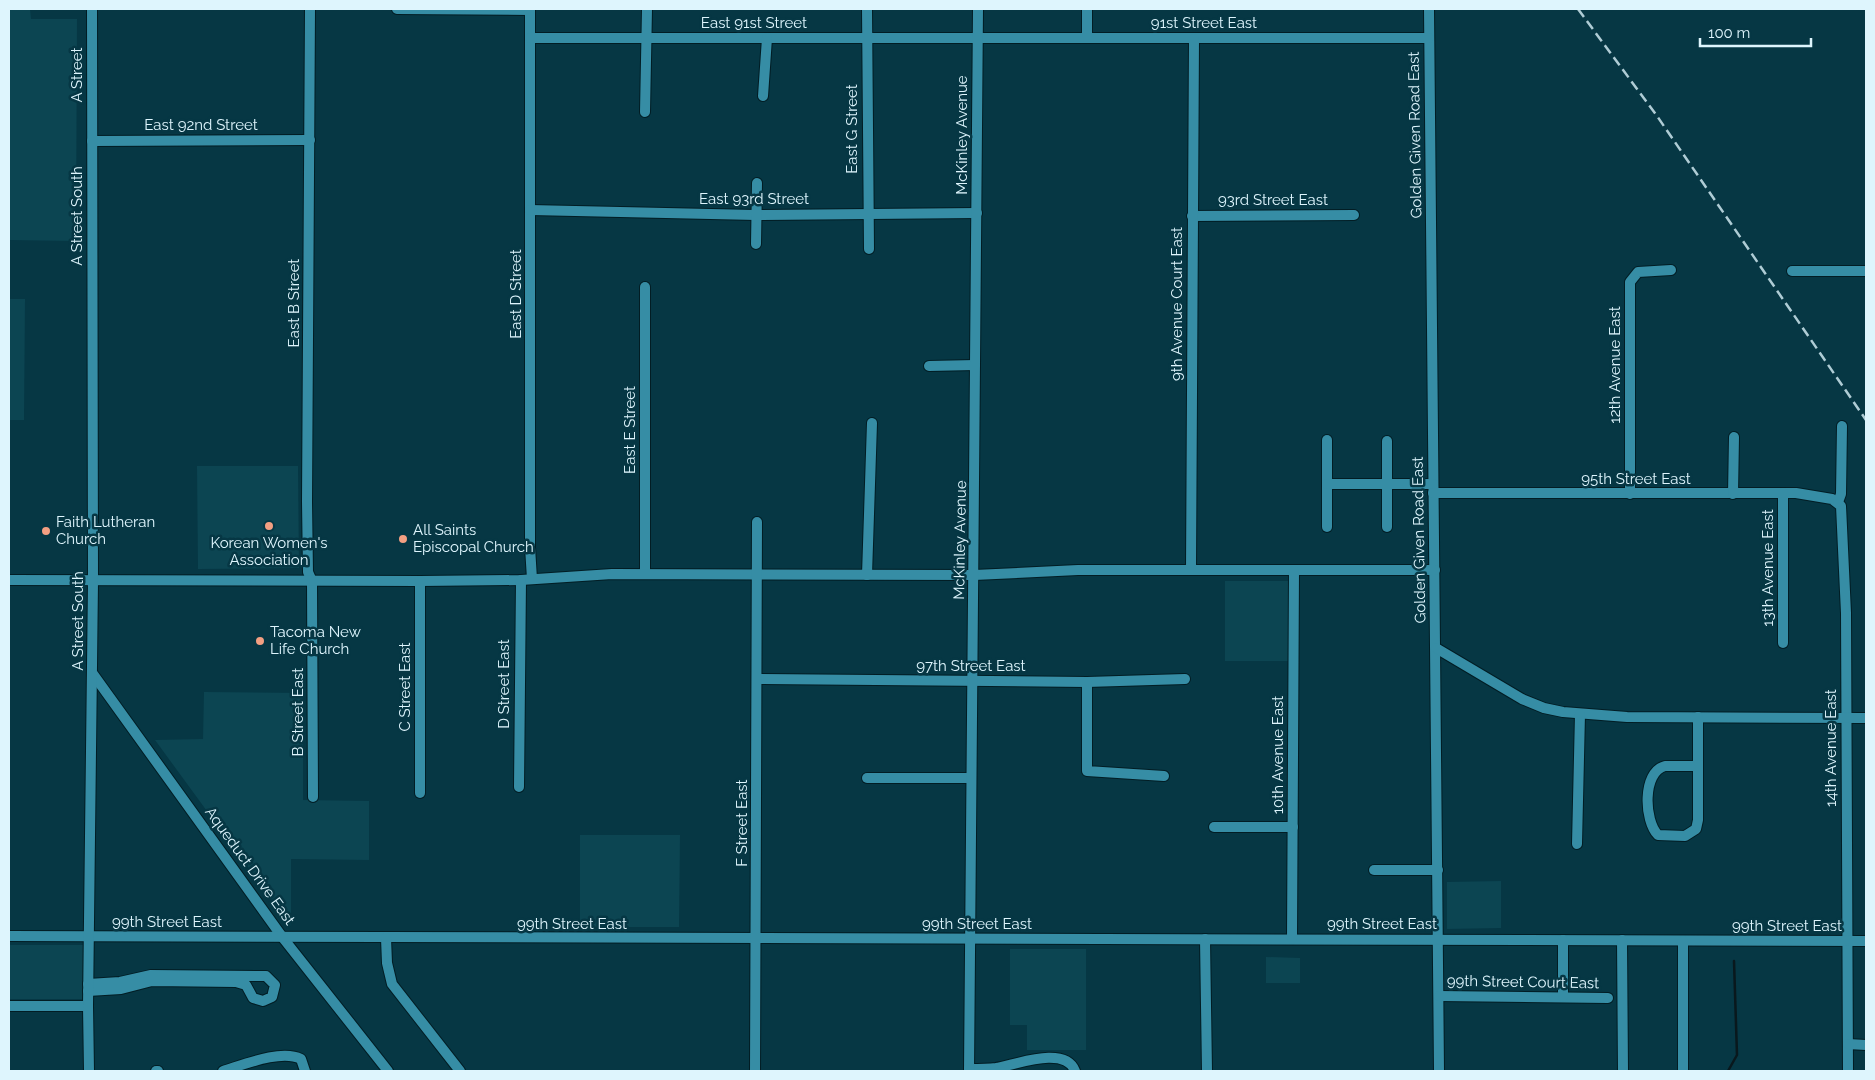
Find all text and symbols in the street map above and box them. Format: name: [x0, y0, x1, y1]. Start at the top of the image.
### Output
street label: East 91st Street: [701, 14, 807, 32]
street label: 91st Street East: [1151, 14, 1257, 32]
scale bar: [1700, 15, 1811, 47]
text: 100 m: [1708, 24, 1750, 42]
street label: A Street: [68, 47, 86, 103]
street label: Golden Given Road East: [1405, 51, 1425, 219]
street label: McKinley Avenue: [953, 75, 971, 195]
street label: East G Street: [843, 84, 861, 174]
street label: East 92nd Street: [144, 116, 258, 134]
street label: A Street South: [68, 166, 86, 266]
street label: East 93rd Street: [699, 190, 809, 208]
street label: 93rd Street East: [1218, 191, 1328, 209]
street label: 9th Avenue Court East: [1168, 227, 1186, 381]
street label: East D Street: [507, 249, 525, 339]
street label: East B Street: [285, 259, 303, 347]
street label: 12th Avenue East: [1606, 306, 1624, 424]
street label: East E Street: [621, 386, 639, 474]
street label: Golden Given Road East: [1409, 456, 1429, 624]
street label: 95th Street East: [1581, 470, 1691, 488]
street label: McKinley Avenue: [950, 480, 970, 600]
street label: 13th Avenue East: [1759, 509, 1777, 627]
place label: Faith Lutheran Church: [56, 513, 155, 548]
marker: Korean Women's Association: [263, 520, 275, 532]
place label: All Saints Episcopal Church: [413, 521, 534, 556]
marker: Faith Lutheran Church: [40, 525, 52, 537]
marker: All Saints Episcopal Church: [397, 533, 409, 545]
place label: Korean Women's Association: [210, 534, 328, 569]
street label: A Street South: [69, 571, 87, 671]
place label: Tacoma New Life Church: [270, 623, 361, 658]
marker: Tacoma New Life Church: [254, 635, 266, 647]
street label: D Street East: [495, 639, 513, 729]
street label: C Street East: [396, 642, 414, 732]
street label: 97th Street East: [916, 657, 1026, 675]
street label: B Street East: [289, 668, 307, 756]
street label: 14th Avenue East: [1822, 689, 1840, 807]
street label: 10th Avenue East: [1269, 696, 1287, 814]
street label: F Street East: [733, 779, 751, 867]
street label: Aqueduct Drive East: [201, 804, 299, 928]
street label: 99th Street East: [112, 913, 222, 931]
street label: 99th Street East: [517, 915, 627, 933]
street label: 99th Street East: [922, 915, 1032, 933]
street label: 99th Street East: [1327, 915, 1437, 933]
street label: 99th Street East: [1732, 917, 1842, 935]
street label: 99th Street Court East: [1447, 972, 1599, 992]

